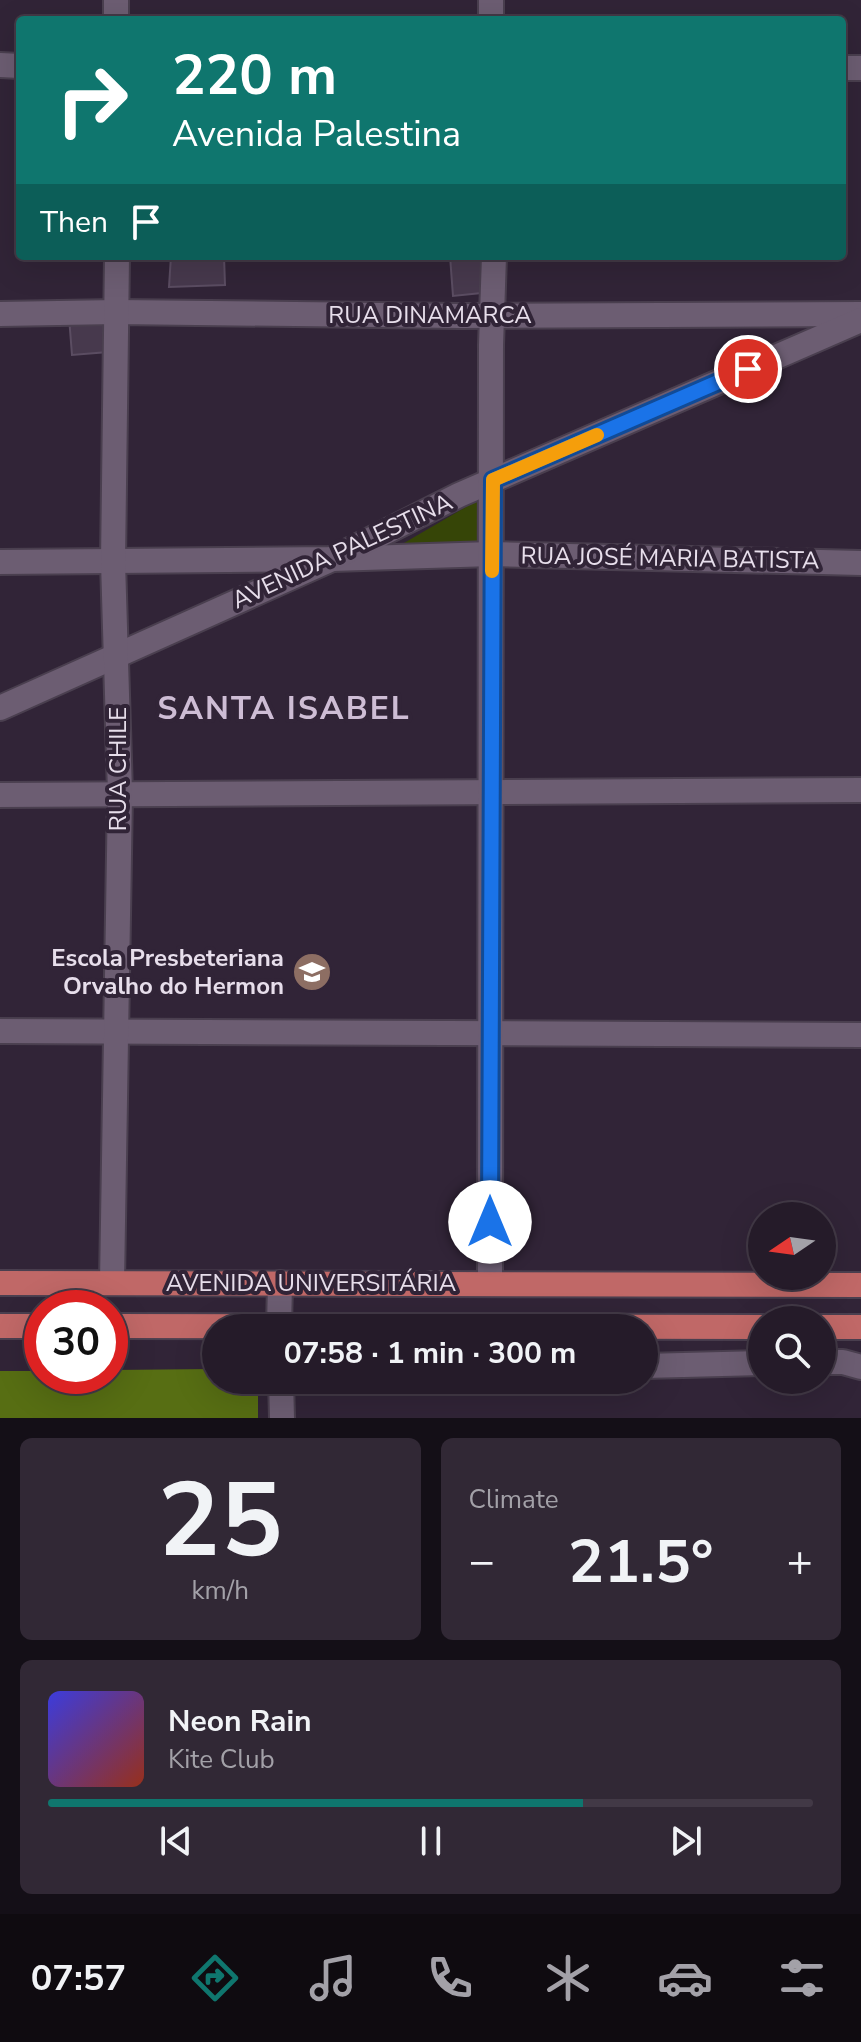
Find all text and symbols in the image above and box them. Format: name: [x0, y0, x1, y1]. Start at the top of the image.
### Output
text: 220 m: [172, 37, 337, 114]
icon: right: [40, 48, 144, 152]
text: Avenida Palestina: [172, 110, 461, 159]
icon: arrive: [124, 200, 168, 244]
text: Then: [40, 202, 108, 243]
street label: RUA DINAMARCA: [328, 299, 532, 331]
pin: [714, 335, 782, 403]
icon: arrive: [726, 347, 770, 391]
street label: AVENIDA PALESTINA: [227, 486, 458, 616]
street label: RUA JOSÉ MARIA BATISTA: [520, 539, 820, 577]
district label: SANTA ISABEL: [157, 687, 411, 730]
street label: RUA CHILE: [102, 707, 134, 831]
place label: Escola Presbeteriana Orvalho do Hermon: [51, 942, 284, 1002]
school or university icon: Escola Presbeteriana Orvalho do Hermon: [291, 951, 333, 993]
position arrow: [448, 1180, 532, 1264]
north arrow: [748, 1202, 836, 1290]
map controls: [748, 1202, 836, 1394]
street label: AVENIDA UNIVERSITÁRIA: [166, 1267, 457, 1299]
speed limit sign: 30: [24, 1290, 128, 1394]
button: search: [748, 1306, 836, 1394]
text: 07:58 · 1 min · 300 m: [284, 1333, 576, 1374]
text: 25: [158, 1450, 283, 1592]
text: Climate: [469, 1482, 559, 1517]
text: 21.5°: [568, 1521, 714, 1603]
text: −: [469, 1532, 495, 1592]
text: +: [787, 1532, 813, 1592]
text: km/h: [192, 1573, 249, 1608]
text: Neon Rain: [168, 1701, 312, 1742]
text: Kite Club: [168, 1742, 275, 1777]
icon: previous: [154, 1819, 198, 1863]
icon: pause: [409, 1819, 453, 1863]
icon: next: [664, 1819, 708, 1863]
icon: directions: [187, 1950, 243, 2006]
icon: music: [305, 1950, 361, 2006]
icon: phone: [422, 1950, 478, 2006]
icon: climate: [540, 1950, 596, 2006]
icon: car: [657, 1950, 713, 2006]
icon: filters: [774, 1950, 830, 2006]
text: 07:57: [31, 1954, 126, 2003]

